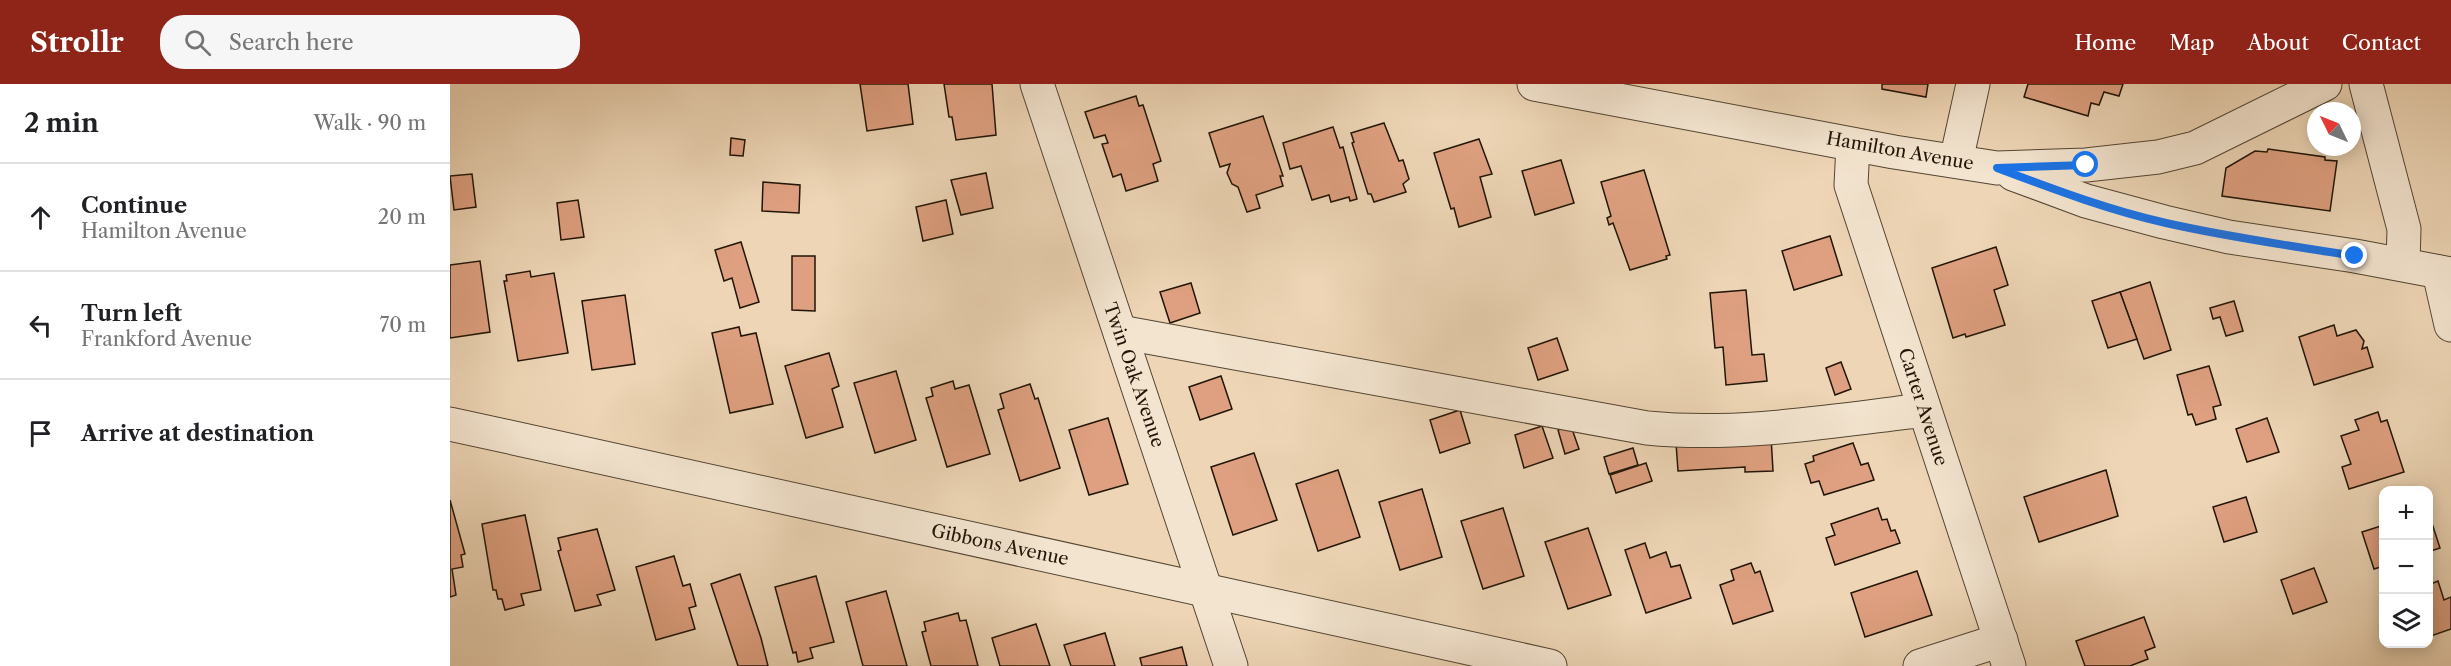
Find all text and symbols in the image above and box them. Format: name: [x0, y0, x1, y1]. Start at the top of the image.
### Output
search box: [160, 15, 580, 69]
text: Strollr: [30, 25, 124, 59]
icon: search: [181, 26, 214, 59]
text: Search here: [229, 29, 353, 56]
text: Home: [2075, 30, 2136, 55]
text: Map: [2169, 30, 2214, 55]
text: About: [2247, 30, 2309, 55]
text: Contact: [2342, 30, 2421, 55]
north arrow: [2307, 102, 2361, 156]
text: 2 min: [24, 107, 99, 139]
text: Walk · 90 m: [314, 111, 426, 135]
street label: Hamilton Avenue: [1825, 127, 1975, 175]
route start: [2072, 151, 2098, 177]
text: Continue: [81, 192, 187, 219]
icon: ahead: [24, 201, 57, 234]
text: 20 m: [378, 205, 426, 229]
text: Hamilton Avenue: [81, 219, 247, 243]
route end: [2341, 242, 2367, 268]
text: Turn left: [81, 300, 182, 327]
street label: Twin Oak Avenue: [1099, 300, 1169, 450]
icon: left: [24, 309, 57, 342]
text: 70 m: [380, 313, 426, 337]
text: Frankford Avenue: [81, 327, 252, 351]
street label: Carter Avenue: [1894, 345, 1952, 469]
icon: arrive: [24, 417, 57, 450]
text: Arrive at destination: [81, 420, 314, 447]
map controls: [2379, 486, 2433, 648]
button: +: [2379, 486, 2433, 540]
street label: Gibbons Avenue: [929, 520, 1071, 570]
button: −: [2379, 540, 2433, 594]
button: layers: [2379, 594, 2433, 648]

